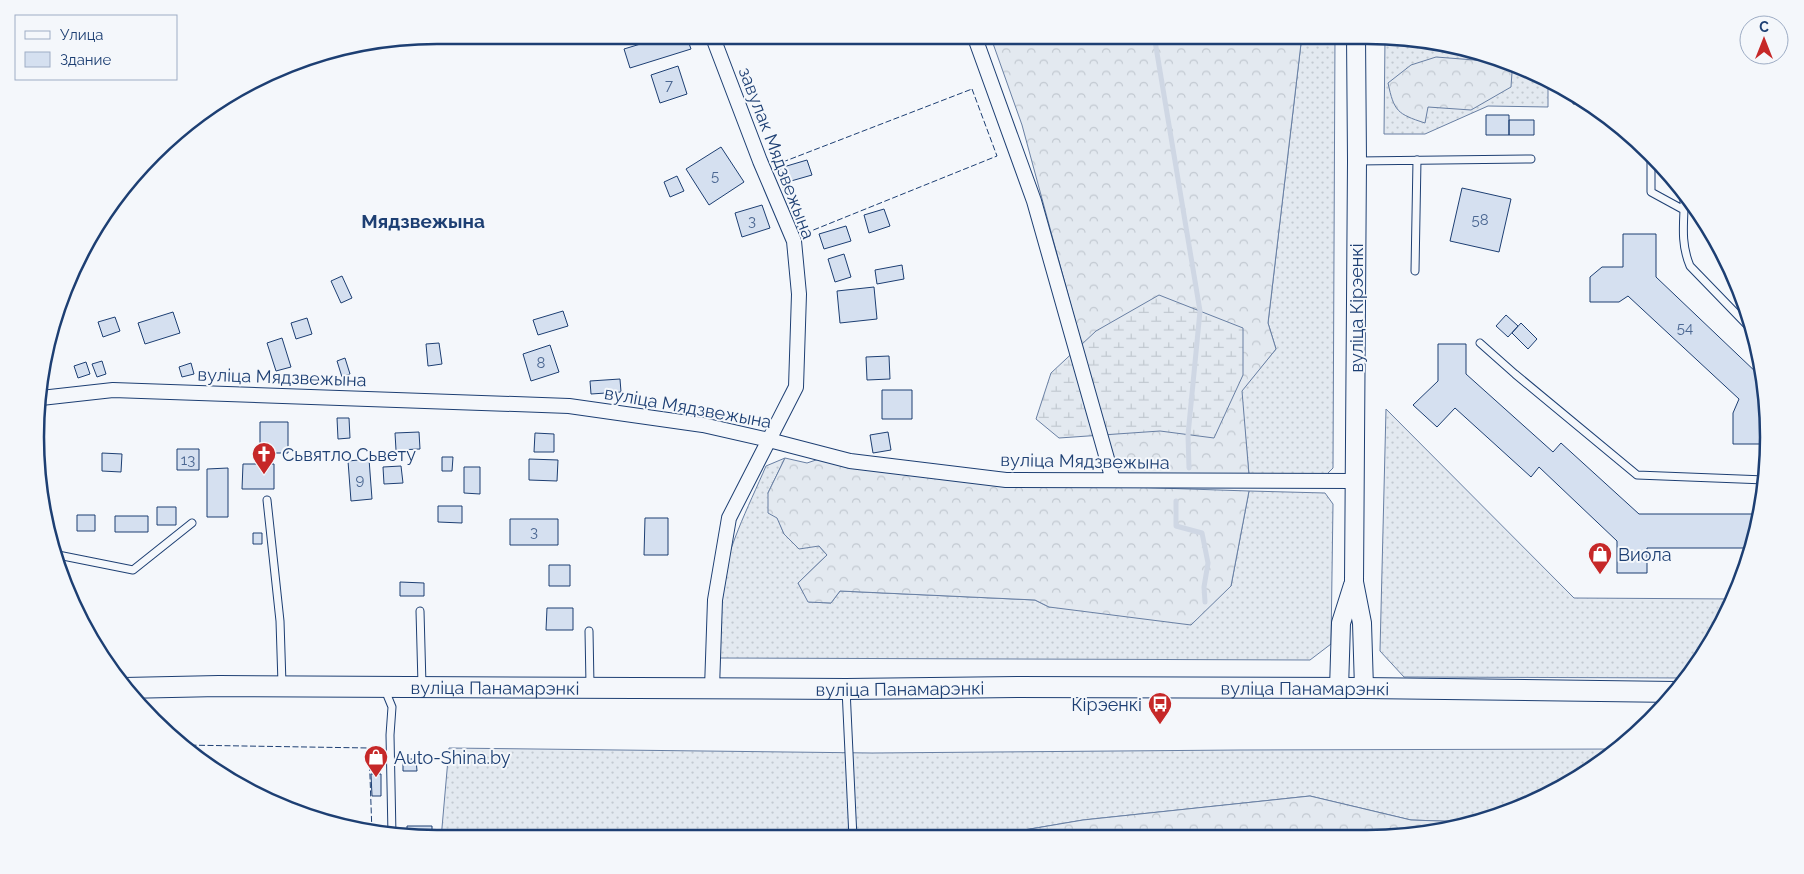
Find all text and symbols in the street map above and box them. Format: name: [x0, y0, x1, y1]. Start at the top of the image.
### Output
legend: [15, 15, 178, 80]
north arrow: [1739, 15, 1789, 65]
text: С: [1759, 19, 1769, 35]
text: Улица: [60, 26, 104, 44]
text: Здание: [60, 51, 112, 69]
street label: завулак Мядзвежына: [735, 64, 819, 242]
house number: 7: [665, 76, 673, 94]
house number: 5: [711, 167, 719, 185]
district label: Мядзвежына: [361, 210, 485, 232]
house number: 58: [1471, 211, 1489, 229]
house number: 3: [748, 212, 756, 230]
street label: вуліца Кірэенкі: [1346, 243, 1367, 373]
house number: 54: [1677, 319, 1693, 337]
house number: 8: [537, 354, 546, 372]
street label: вуліца Мядзвежына: [197, 364, 367, 390]
street label: вуліца Мядзвежына: [603, 382, 773, 432]
church icon: Сьвятло Сьвету: [251, 441, 277, 475]
place label: Сьвятло Сьвету: [282, 444, 416, 465]
street label: вуліца Мядзвежына: [1000, 449, 1170, 473]
house number: 13: [181, 451, 195, 469]
house number: 9: [356, 471, 365, 489]
house number: 3: [530, 523, 538, 541]
shop icon: Виола: [1587, 541, 1613, 575]
place label: Виола: [1618, 544, 1671, 565]
street label: вуліца Панамарэнкі: [411, 676, 579, 698]
street label: вуліца Панамарэнкі: [816, 677, 984, 700]
street label: вуліца Панамарэнкі: [1221, 677, 1389, 699]
bus stop icon: Кірэенкі: [1147, 691, 1173, 725]
place label: Кірэенкі: [1071, 694, 1142, 715]
shop icon: Auto-Shina.by: [363, 744, 389, 778]
place label: Auto-Shina.by: [394, 747, 511, 768]

